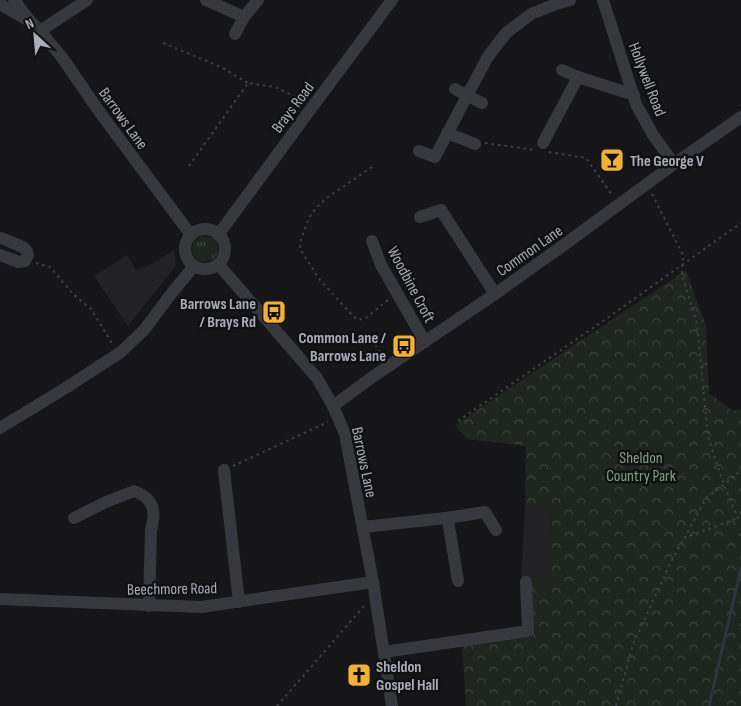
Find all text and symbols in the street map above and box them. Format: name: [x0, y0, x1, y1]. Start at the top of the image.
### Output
north arrow: [10, 10, 60, 60]
text: N: [22, 14, 37, 33]
street label: Hollywell Road: [624, 40, 669, 119]
street label: Brays Road: [268, 79, 318, 137]
street label: Barrows Lane: [94, 84, 151, 153]
bar icon: The George V: [599, 147, 625, 173]
place label: The George V: [630, 152, 704, 171]
street label: Common Lane: [493, 222, 567, 281]
street label: Woodbine Croft: [383, 243, 439, 326]
place label: Barrows Lane / Brays Rd: [180, 295, 256, 332]
bus stop icon: Barrows Lane / Brays Rd: [261, 299, 287, 325]
place label: Common Lane / Barrows Lane: [298, 329, 387, 366]
bus stop icon: Common Lane / Barrows Lane: [391, 333, 417, 359]
street label: Barrows Lane: [347, 425, 380, 499]
park label: Sheldon Country Park: [606, 449, 676, 486]
street label: Beechmore Road: [127, 579, 217, 600]
place label: Sheldon Gospel Hall: [376, 658, 439, 695]
church icon: Sheldon Gospel Hall: [346, 662, 372, 688]

